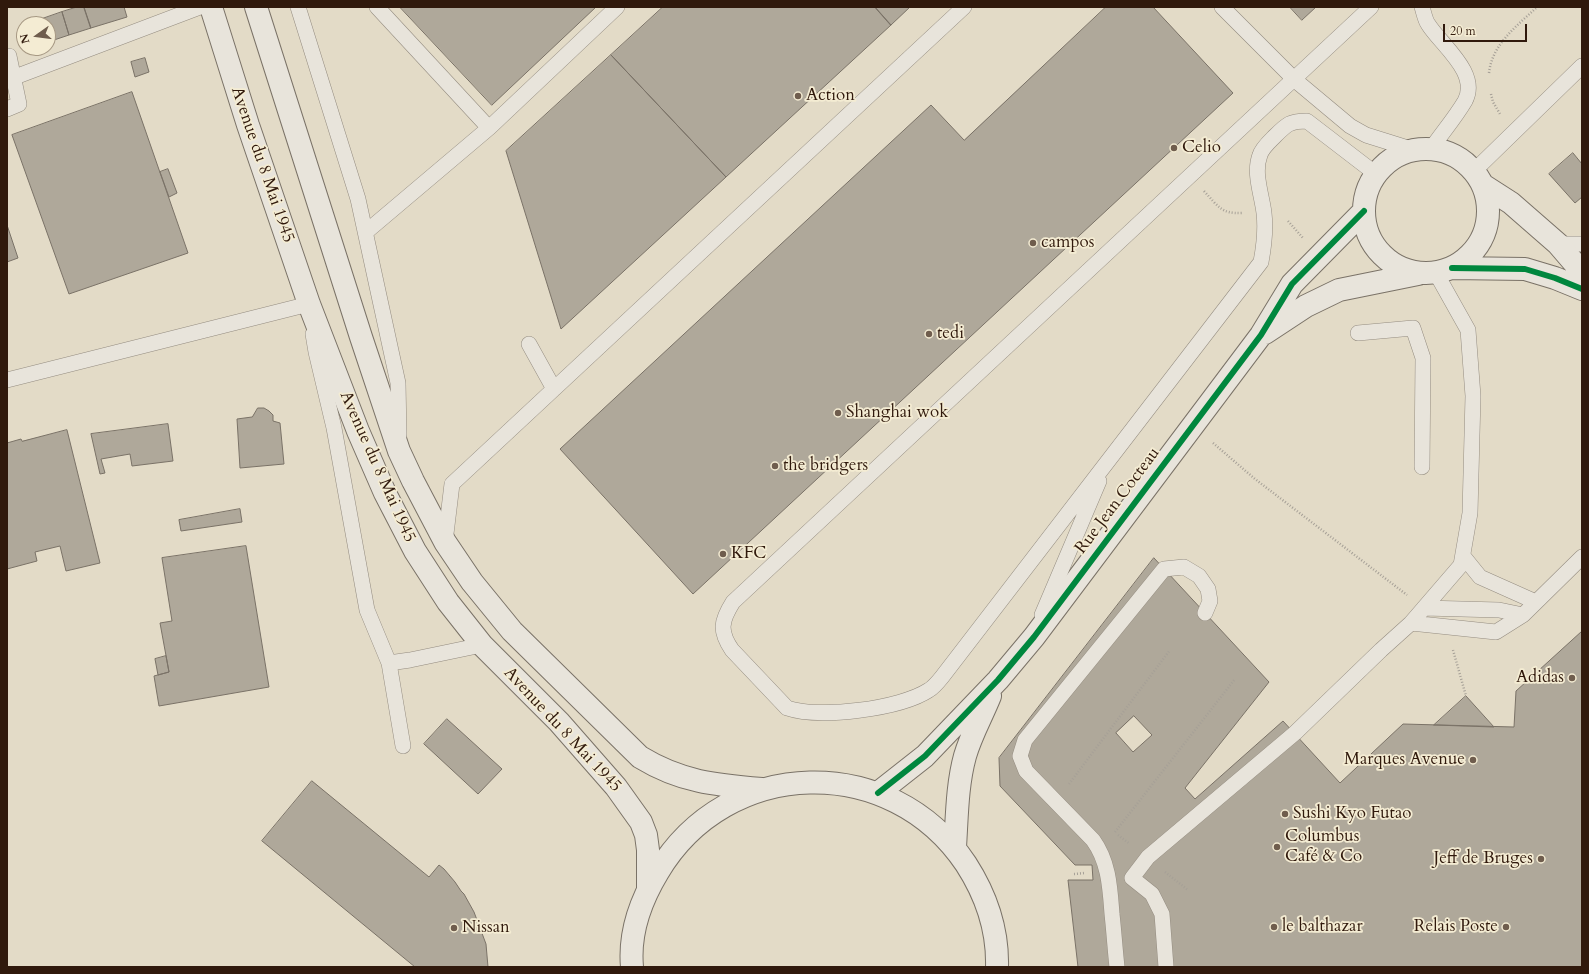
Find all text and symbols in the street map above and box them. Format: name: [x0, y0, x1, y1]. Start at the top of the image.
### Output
north arrow: [16, 16, 56, 56]
scale bar: [1445, 16, 1529, 42]
text: 20 m: [1450, 23, 1476, 39]
text: N: [16, 32, 33, 45]
street label: Avenue du 8 Mai 1945: [226, 84, 298, 246]
place label: Action: [806, 86, 855, 106]
marker: Action: [793, 91, 803, 101]
place label: Celio: [1182, 138, 1221, 158]
marker: Celio: [1169, 143, 1179, 153]
place label: campos: [1041, 233, 1094, 253]
marker: campos: [1028, 238, 1038, 248]
place label: tedi: [937, 324, 964, 344]
marker: tedi: [924, 329, 934, 339]
street label: Avenue du 8 Mai 1945: [334, 388, 420, 546]
place label: Shanghai wok: [846, 403, 948, 423]
marker: Shanghai wok: [833, 408, 843, 418]
street label: Rue Jean Cocteau: [1071, 444, 1165, 558]
place label: the bridgers: [783, 456, 868, 476]
marker: the bridgers: [770, 461, 780, 471]
place label: KFC: [731, 544, 766, 564]
marker: KFC: [718, 549, 728, 559]
street label: Avenue du 8 Mai 1945: [499, 663, 625, 797]
place label: Adidas: [1516, 668, 1564, 688]
marker: Adidas: [1567, 673, 1577, 683]
place label: Marques Avenue: [1344, 750, 1465, 770]
marker: Marques Avenue: [1468, 755, 1478, 765]
place label: Sushi Kyo Futao: [1293, 804, 1412, 824]
marker: Sushi Kyo Futao: [1280, 809, 1290, 819]
place label: Columbus Café & Co: [1285, 827, 1362, 867]
marker: Columbus Café & Co: [1272, 842, 1282, 852]
place label: Jeff de Bruges: [1433, 849, 1533, 869]
marker: Jeff de Bruges: [1536, 854, 1546, 864]
place label: le balthazar: [1282, 917, 1363, 937]
place label: Relais Poste: [1414, 917, 1498, 937]
place label: Nissan: [462, 918, 510, 938]
marker: le balthazar: [1269, 922, 1279, 932]
marker: Relais Poste: [1501, 922, 1511, 932]
marker: Nissan: [449, 923, 459, 933]

